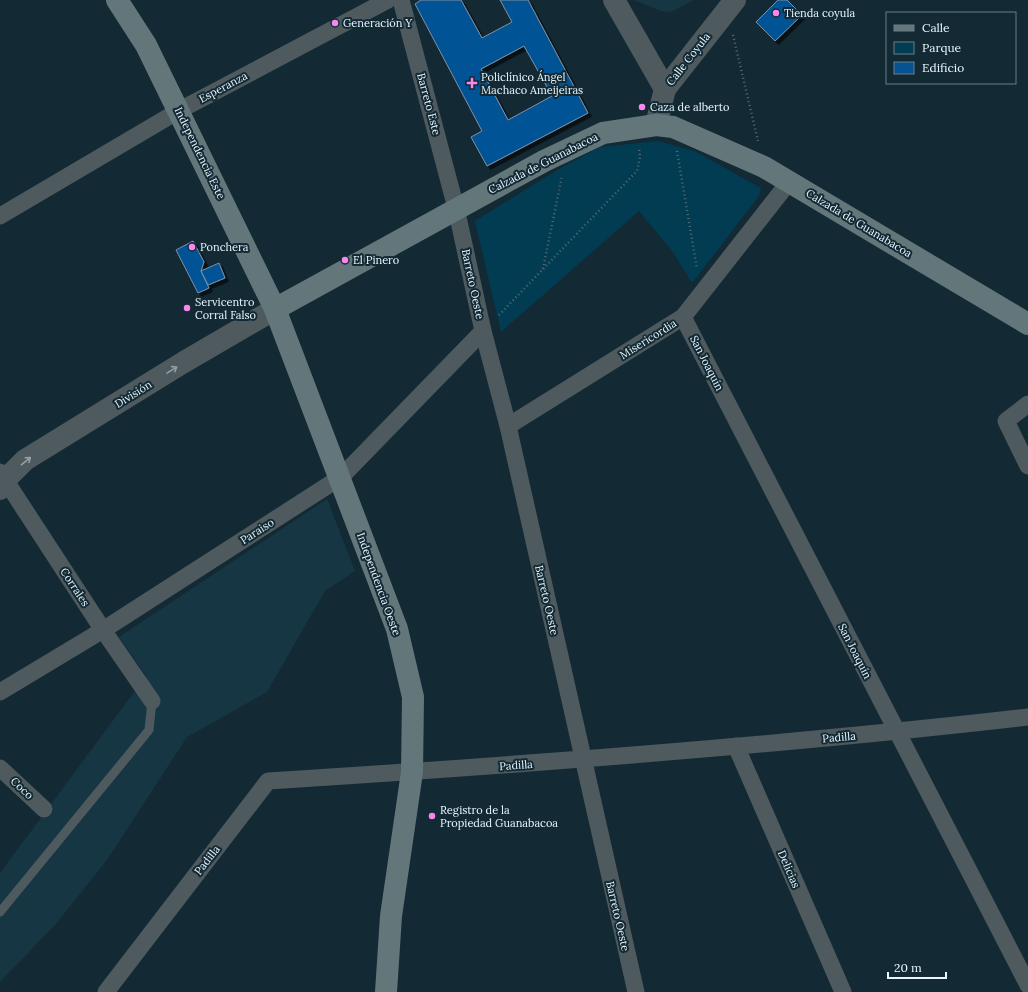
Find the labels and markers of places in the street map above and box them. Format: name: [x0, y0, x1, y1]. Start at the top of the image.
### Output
place label: Tienda coyula: [784, 6, 855, 20]
marker: Tienda coyula: [771, 8, 781, 18]
place label: Generación Y: [343, 16, 413, 30]
marker: Generación Y: [330, 18, 340, 28]
place label: Policlínico Ángel Machaco Ameijeiras: [481, 70, 583, 97]
marker: Policlínico Ángel Machaco Ameijeiras: [466, 77, 478, 89]
place label: Caza de alberto: [650, 100, 730, 114]
marker: Caza de alberto: [637, 102, 647, 112]
place label: Ponchera: [200, 240, 249, 254]
marker: Ponchera: [187, 242, 197, 252]
place label: El Pinero: [353, 253, 399, 267]
marker: El Pinero: [340, 255, 350, 265]
place label: Servicentro Corral Falso: [195, 295, 256, 322]
marker: Servicentro Corral Falso: [182, 303, 192, 313]
place label: Registro de la Propiedad Guanabacoa: [440, 803, 558, 830]
marker: Registro de la Propiedad Guanabacoa: [427, 811, 437, 821]

